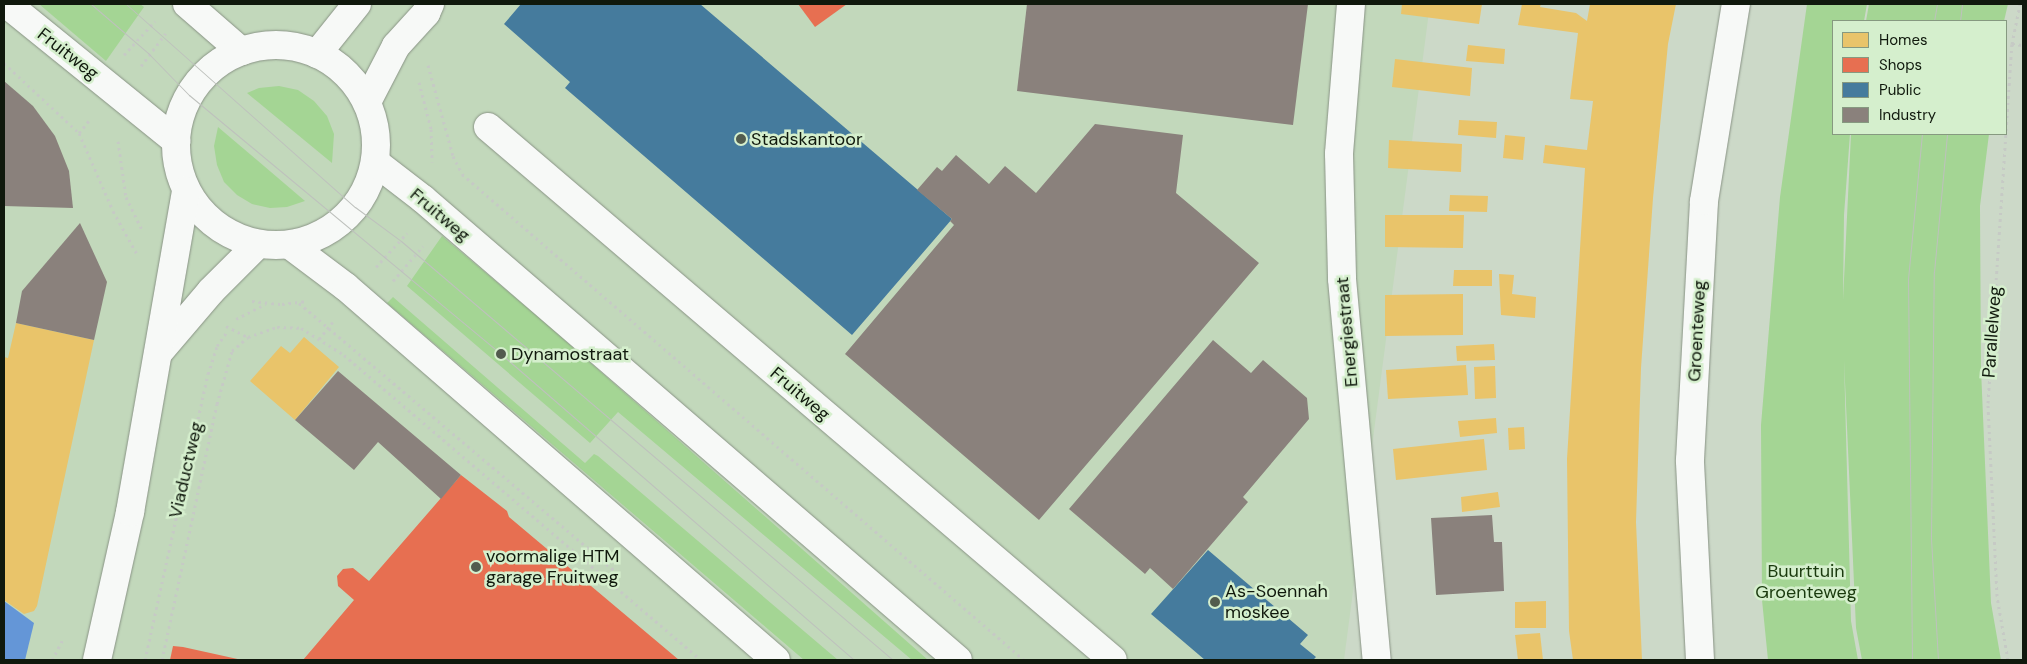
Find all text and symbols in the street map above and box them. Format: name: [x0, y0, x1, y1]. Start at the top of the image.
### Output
legend: [1832, 20, 2007, 135]
street label: Fruitweg: [33, 23, 103, 85]
text: Homes: [1879, 30, 1928, 50]
text: Shops: [1879, 55, 1922, 75]
text: Public: [1879, 80, 1921, 100]
text: Industry: [1879, 105, 1936, 125]
place label: Stadskantoor: [751, 128, 863, 150]
marker: Stadskantoor: [735, 133, 747, 145]
street label: Fruitweg: [406, 184, 474, 246]
street label: Energiestraat: [1331, 276, 1363, 388]
street label: Groenteweg: [1684, 280, 1710, 382]
street label: Parallelweg: [1978, 285, 2006, 379]
place label: Dynamostraat: [511, 343, 629, 365]
marker: Dynamostraat: [495, 348, 507, 360]
street label: Fruitweg: [766, 363, 834, 425]
street label: Viaductweg: [164, 420, 208, 520]
place label: voormalige HTM garage Fruitweg: [486, 546, 619, 588]
marker: voormalige HTM garage Fruitweg: [470, 561, 482, 573]
park label: Buurttuin Groenteweg: [1755, 561, 1857, 604]
place label: As-Soennah moskee: [1225, 581, 1328, 624]
marker: As-Soennah moskee: [1209, 596, 1221, 608]

